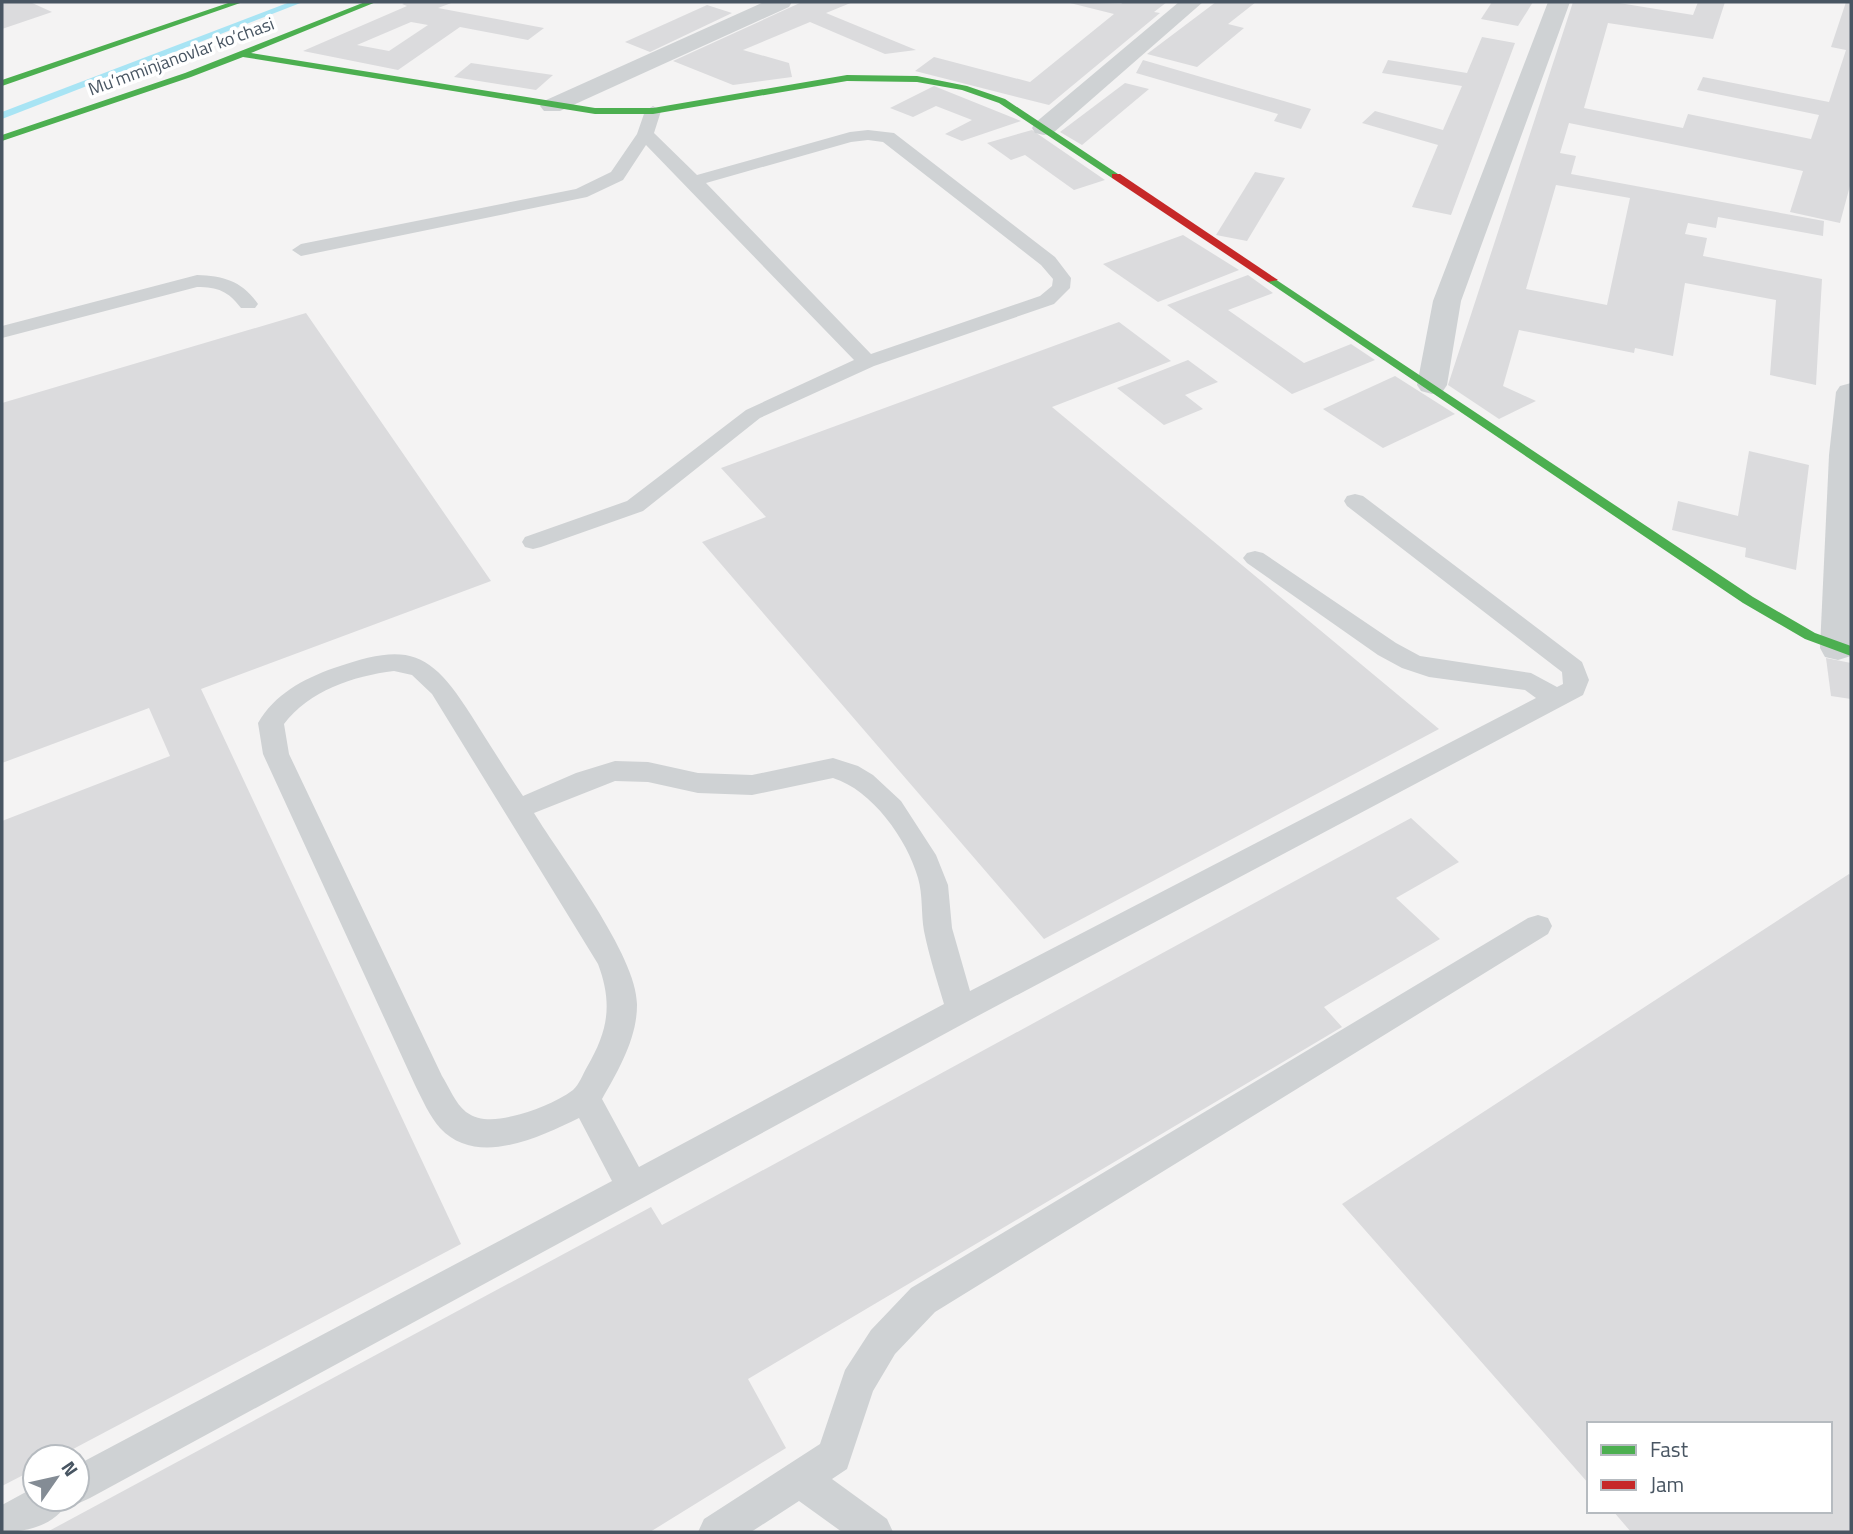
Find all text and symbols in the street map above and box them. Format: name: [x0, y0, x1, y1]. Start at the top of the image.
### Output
street label: Mu’mminjanovlar ko‘chasi: [84, 10, 278, 102]
legend: [1587, 1422, 1832, 1513]
text: Fast: [1650, 1433, 1689, 1465]
north arrow: [21, 1443, 91, 1513]
text: N: [55, 1455, 86, 1482]
text: Jam: [1650, 1468, 1684, 1500]

